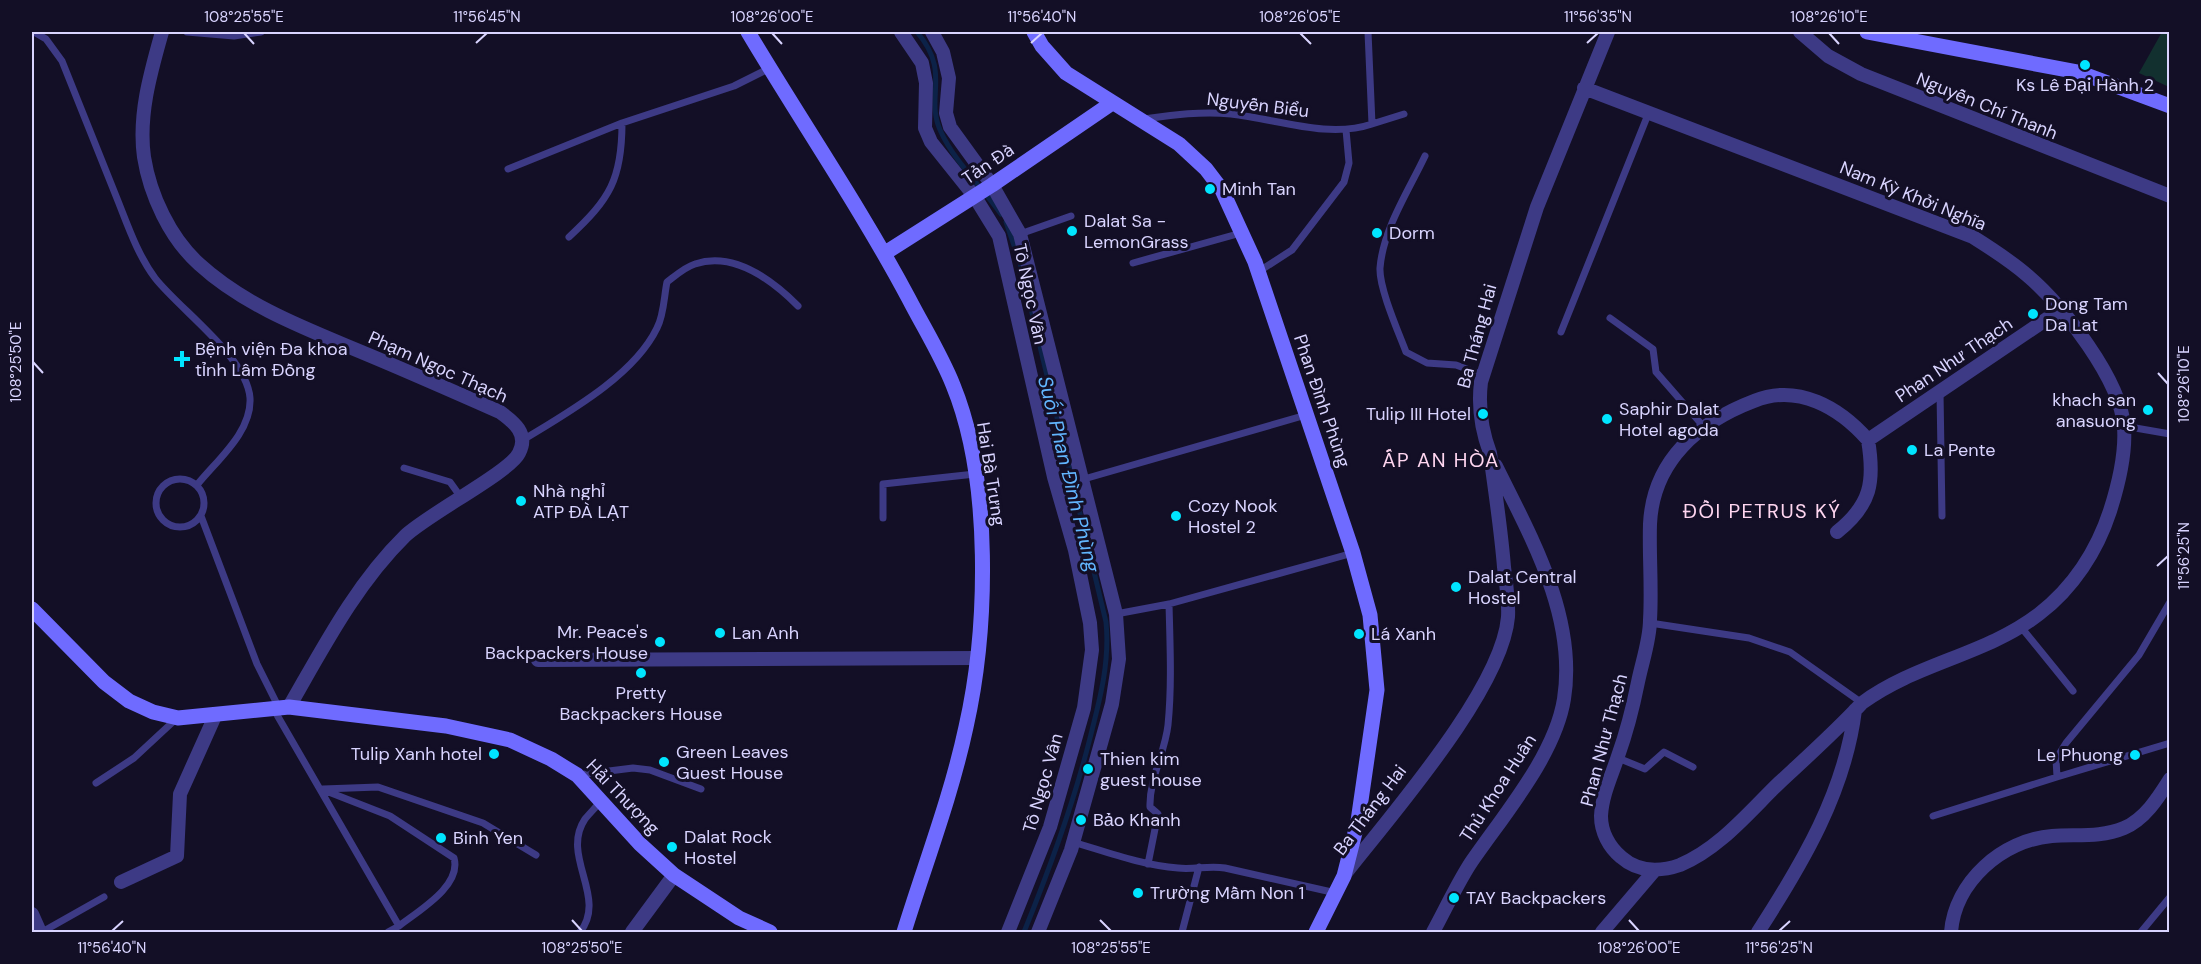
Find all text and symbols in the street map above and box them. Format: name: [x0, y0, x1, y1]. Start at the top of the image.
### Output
text: 108°25'55"E: [204, 7, 284, 27]
text: 11°56'45"N: [453, 7, 521, 27]
text: 108°26'00"E: [730, 7, 814, 27]
text: 11°56'40"N: [1008, 7, 1076, 27]
text: 108°26'05"E: [1259, 7, 1341, 27]
text: 11°56'35"N: [1564, 7, 1632, 27]
text: 108°26'10"E: [1790, 7, 1868, 27]
marker: Ks Lê Đại Hành 2: [2078, 58, 2092, 72]
street label: Nguyễn Chí Thanh: [1913, 67, 2061, 145]
place label: Ks Lê Đại Hành 2: [2016, 73, 2154, 97]
street label: Nguyễn Biểu: [1206, 87, 1310, 123]
street label: Tản Đà: [957, 138, 1019, 190]
street label: Nam Kỳ Khởi Nghĩa: [1836, 156, 1990, 236]
place label: Minh Tan: [1222, 177, 1296, 201]
marker: Minh Tan: [1203, 182, 1217, 196]
place label: Dalat Sa - LemonGrass: [1084, 209, 1189, 254]
place label: Dorm: [1389, 221, 1435, 245]
marker: Dalat Sa - LemonGrass: [1065, 224, 1079, 238]
marker: Dorm: [1370, 226, 1384, 240]
street label: Tô Ngọc Vân: [1008, 241, 1052, 347]
street label: Ba Tháng Hai: [1452, 281, 1502, 391]
place label: Dong Tam Da Lat: [2045, 292, 2128, 337]
marker: Dong Tam Da Lat: [2026, 307, 2040, 321]
street label: Phan Như Thạch: [1891, 312, 2017, 408]
text: 108°25'50"E: [6, 322, 26, 402]
street label: Phạm Ngọc Thạch: [364, 325, 512, 409]
street label: Phan Đình Phùng: [1288, 331, 1356, 471]
place label: Bệnh viện Đa khoa tỉnh Lâm Đồng: [195, 337, 348, 382]
text: 108°26'10"E: [2174, 345, 2194, 423]
marker: Bệnh viện Đa khoa tỉnh Lâm Đồng: [173, 350, 191, 368]
water label: Suối Phan Đình Phùng: [1032, 373, 1106, 576]
place label: khach san anasuong: [2052, 388, 2136, 433]
place label: Saphir Dalat Hotel agoda: [1619, 397, 1719, 442]
place label: Tulip III Hotel: [1366, 402, 1471, 426]
marker: khach san anasuong: [2141, 403, 2155, 417]
marker: Tulip III Hotel: [1476, 407, 1490, 421]
marker: Saphir Dalat Hotel agoda: [1600, 412, 1614, 426]
street label: Hai Bà Trưng: [971, 420, 1011, 528]
place label: La Pente: [1924, 438, 1996, 462]
marker: La Pente: [1905, 443, 1919, 457]
district label: ẤP AN HÒA: [1382, 447, 1500, 473]
place label: Nhà nghỉ ATP ĐÀ LẠT: [533, 479, 629, 524]
marker: Nhà nghỉ ATP ĐÀ LẠT: [514, 494, 528, 508]
place label: Cozy Nook Hostel 2: [1188, 494, 1277, 539]
district label: ĐỒI PETRUS KÝ: [1683, 498, 1841, 524]
marker: Cozy Nook Hostel 2: [1169, 509, 1183, 523]
text: 11°56'25"N: [2174, 522, 2194, 590]
place label: Dalat Central Hostel: [1468, 565, 1577, 610]
marker: Dalat Central Hostel: [1449, 580, 1463, 594]
place label: Mr. Peace's Backpackers House: [485, 620, 648, 665]
place label: Lan Anh: [732, 621, 799, 645]
place label: Lá Xanh: [1371, 622, 1436, 646]
marker: Lan Anh: [713, 626, 727, 640]
marker: Lá Xanh: [1352, 627, 1366, 641]
marker: Mr. Peace's Backpackers House: [653, 635, 667, 649]
marker: Pretty Backpackers House: [634, 666, 648, 680]
street label: Phan Như Thạch: [1575, 671, 1633, 809]
place label: Pretty Backpackers House: [559, 681, 723, 726]
street label: Thủ Khoa Huân: [1454, 729, 1542, 847]
street label: Tô Ngọc Vân: [1017, 730, 1069, 836]
place label: Green Leaves Guest House: [676, 740, 789, 785]
place label: Tulip Xanh hotel: [351, 742, 482, 766]
place label: Le Phuong: [2037, 743, 2123, 767]
marker: Tulip Xanh hotel: [487, 747, 501, 761]
place label: Thien kim guest house: [1100, 747, 1202, 792]
marker: Le Phuong: [2128, 748, 2142, 762]
street label: Hải Thượng: [581, 754, 665, 840]
marker: Green Leaves Guest House: [657, 755, 671, 769]
street label: Ba Tháng Hai: [1328, 760, 1412, 860]
marker: Thien kim guest house: [1081, 762, 1095, 776]
place label: Bảo Khanh: [1093, 808, 1181, 832]
marker: Bảo Khanh: [1074, 813, 1088, 827]
place label: Dalat Rock Hostel: [684, 825, 772, 870]
place label: Binh Yen: [453, 826, 523, 850]
marker: Binh Yen: [434, 831, 448, 845]
marker: Dalat Rock Hostel: [665, 840, 679, 854]
place label: Trường Mầm Non 1: [1150, 881, 1304, 905]
marker: Trường Mầm Non 1: [1131, 886, 1145, 900]
place label: TAY Backpackers: [1466, 886, 1606, 910]
marker: TAY Backpackers: [1447, 891, 1461, 905]
text: 11°56'40"N: [78, 938, 146, 958]
text: 108°25'50"E: [542, 938, 622, 958]
text: 108°25'55"E: [1071, 938, 1151, 958]
text: 108°26'00"E: [1597, 938, 1681, 958]
text: 11°56'25"N: [1745, 938, 1813, 958]

